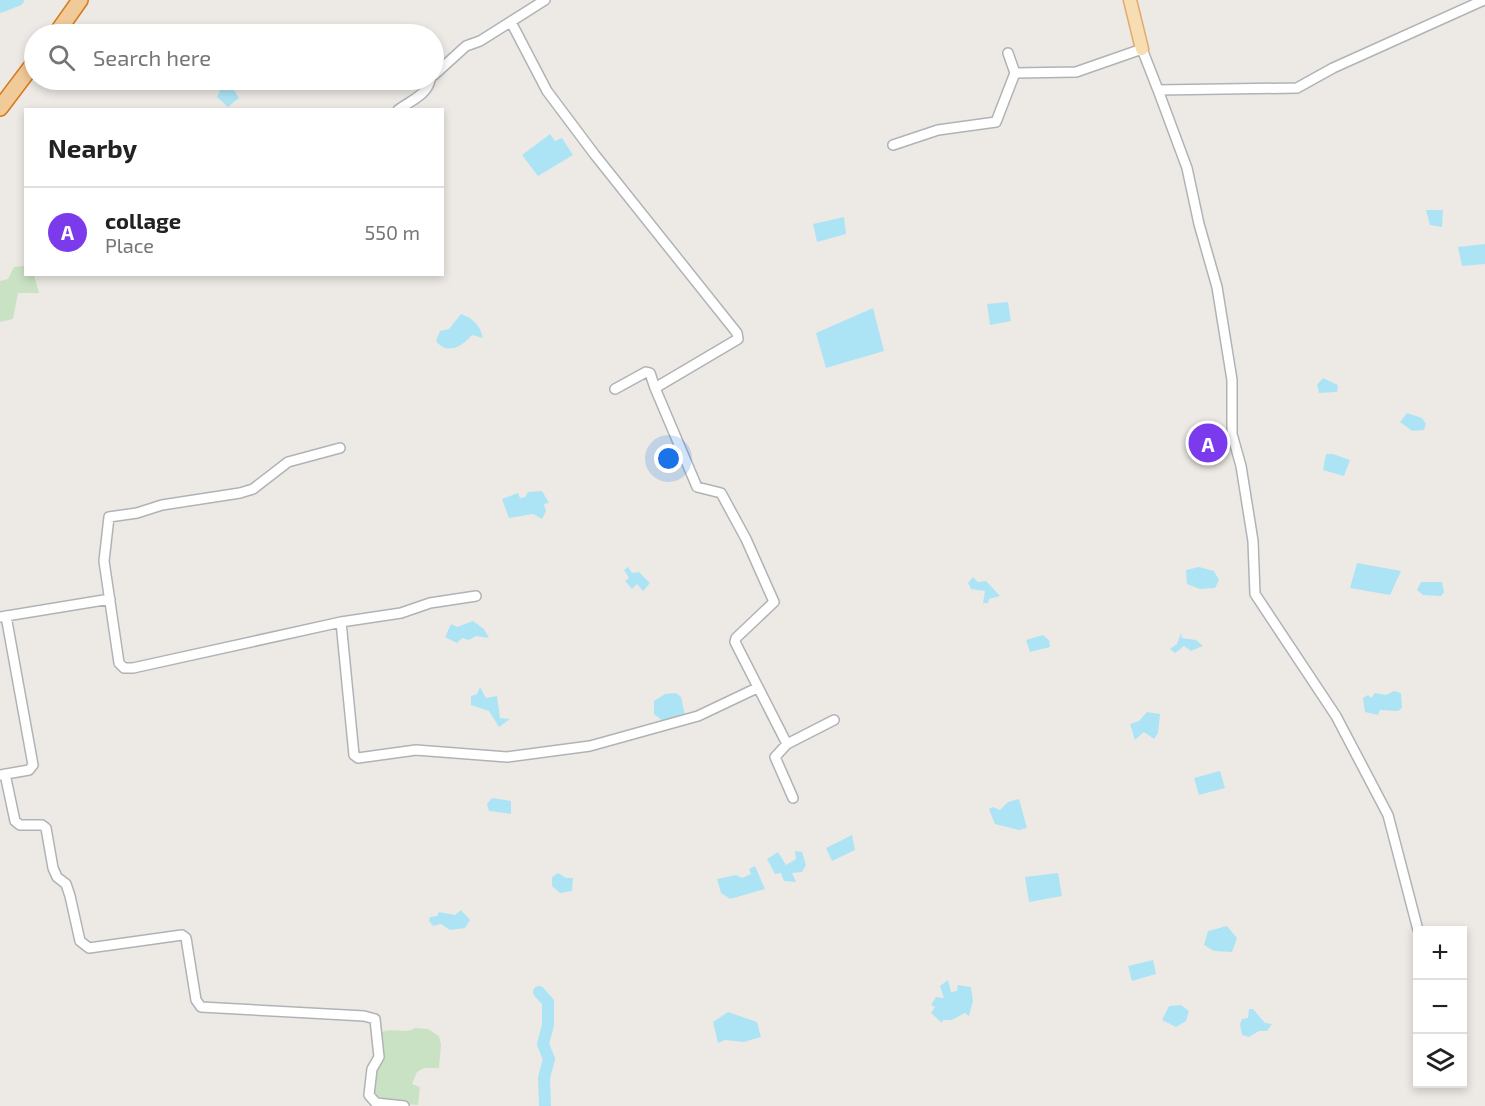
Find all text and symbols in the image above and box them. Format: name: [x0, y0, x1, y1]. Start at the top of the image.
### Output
search box: [24, 24, 444, 90]
icon: search: [45, 41, 78, 74]
text: Search here: [93, 44, 211, 70]
text: Nearby: [48, 132, 137, 163]
text: collage: [105, 207, 181, 233]
text: A: [61, 220, 74, 244]
text: 550 m: [365, 220, 420, 244]
text: Place: [105, 233, 154, 257]
pin: A: [1188, 420, 1228, 466]
your location: [654, 444, 683, 473]
map controls: [1413, 926, 1467, 1088]
button: +: [1413, 926, 1467, 980]
button: −: [1413, 980, 1467, 1034]
button: layers: [1413, 1034, 1467, 1088]

